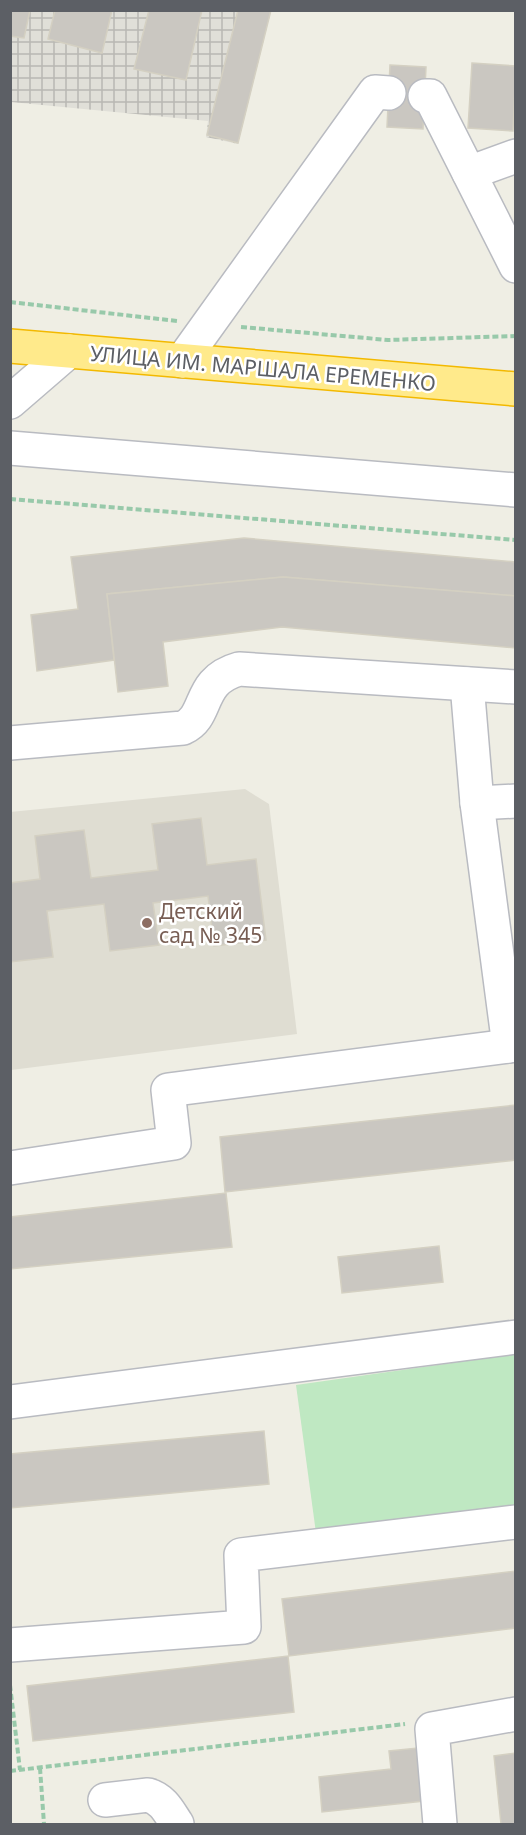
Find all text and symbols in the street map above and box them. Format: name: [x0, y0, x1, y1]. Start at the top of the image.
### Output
street label: УЛИЦА ИМ. МАРШАЛА ЕРЕМЕНКО: [89, 339, 437, 397]
place label: Детский сад № 345: [159, 897, 262, 949]
marker: Детский сад № 345: [140, 916, 154, 930]

